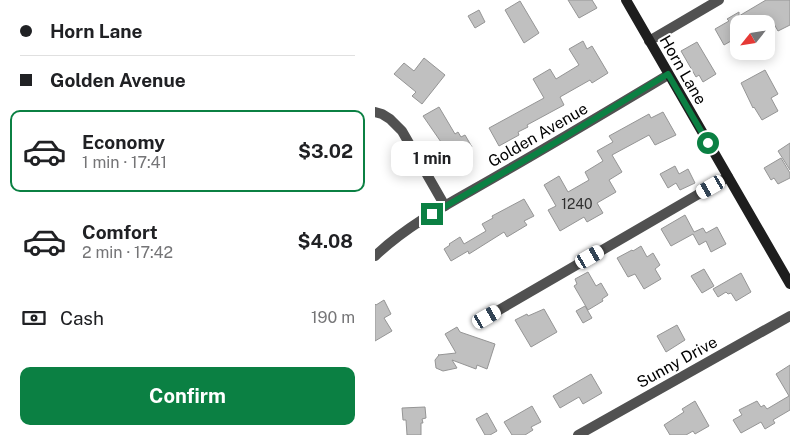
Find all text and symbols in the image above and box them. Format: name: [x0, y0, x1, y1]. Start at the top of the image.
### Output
north arrow: [730, 15, 775, 60]
map controls: [730, 15, 775, 60]
text: Horn Lane: [50, 20, 143, 42]
street label: Horn Lane: [656, 32, 710, 108]
text: Golden Avenue: [50, 69, 186, 91]
street label: Golden Avenue: [485, 99, 591, 171]
icon: car: [22, 129, 67, 174]
text: Economy: [82, 131, 165, 153]
route start: [697, 132, 719, 154]
text: $3.02: [298, 140, 353, 162]
callout: 1 min: [391, 142, 473, 176]
text: 1 min: [413, 149, 451, 168]
text: 1 min · 17:41: [82, 153, 167, 172]
car: [694, 173, 727, 201]
house number: 1240: [561, 196, 593, 212]
route end: [421, 203, 443, 225]
icon: car: [22, 219, 67, 264]
text: Comfort: [82, 221, 158, 243]
text: $4.08: [298, 230, 353, 252]
text: 2 min · 17:42: [82, 243, 173, 262]
car: [573, 243, 606, 271]
car: [470, 303, 503, 331]
icon: cash: [20, 304, 48, 332]
text: Cash: [60, 307, 104, 329]
text: 190 m: [311, 308, 355, 327]
street label: Sunny Drive: [633, 332, 721, 392]
button: Confirm: [20, 367, 355, 425]

